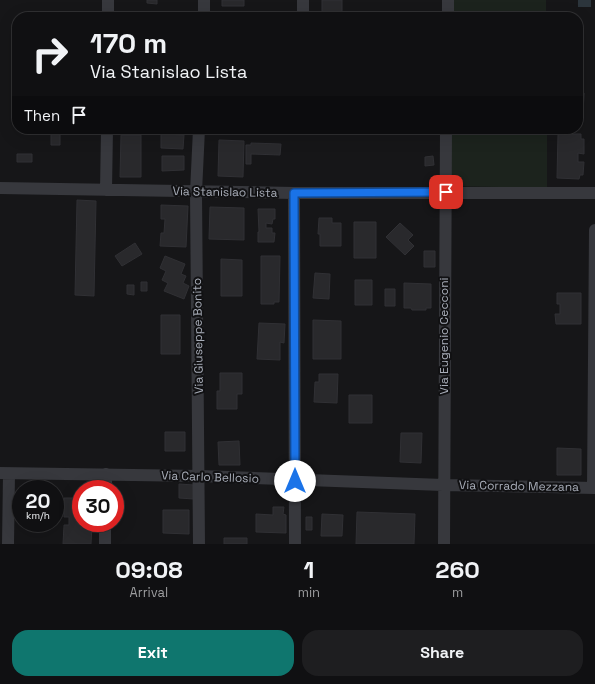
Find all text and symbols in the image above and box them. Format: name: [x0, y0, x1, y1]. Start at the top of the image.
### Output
text: 170 m: [90, 25, 167, 61]
icon: right: [24, 28, 76, 80]
text: Via Stanislao Lista: [90, 60, 247, 83]
icon: arrive: [68, 104, 90, 126]
text: Then: [24, 106, 60, 125]
pin: [429, 175, 463, 209]
icon: arrive: [435, 181, 457, 203]
street label: Via Stanislao Lista: [172, 183, 278, 201]
street label: Via Eugenio Cecconi: [436, 277, 452, 394]
street label: Via Giuseppe Bonito: [189, 278, 207, 394]
position arrow: [274, 460, 316, 502]
street label: Via Carlo Bellosio: [161, 467, 259, 487]
street label: Via Corrado Mezzana: [459, 477, 579, 495]
speed limit sign: 30: [72, 480, 124, 532]
text: 20: [26, 488, 50, 514]
text: km/h: [26, 509, 50, 522]
text: 09:08: [115, 554, 183, 585]
text: 1: [303, 554, 314, 585]
text: 260: [435, 554, 480, 585]
text: Arrival: [130, 584, 168, 601]
text: min: [298, 584, 320, 601]
text: m: [452, 584, 463, 601]
button: Exit: [12, 630, 294, 676]
button: Share: [302, 630, 583, 676]

